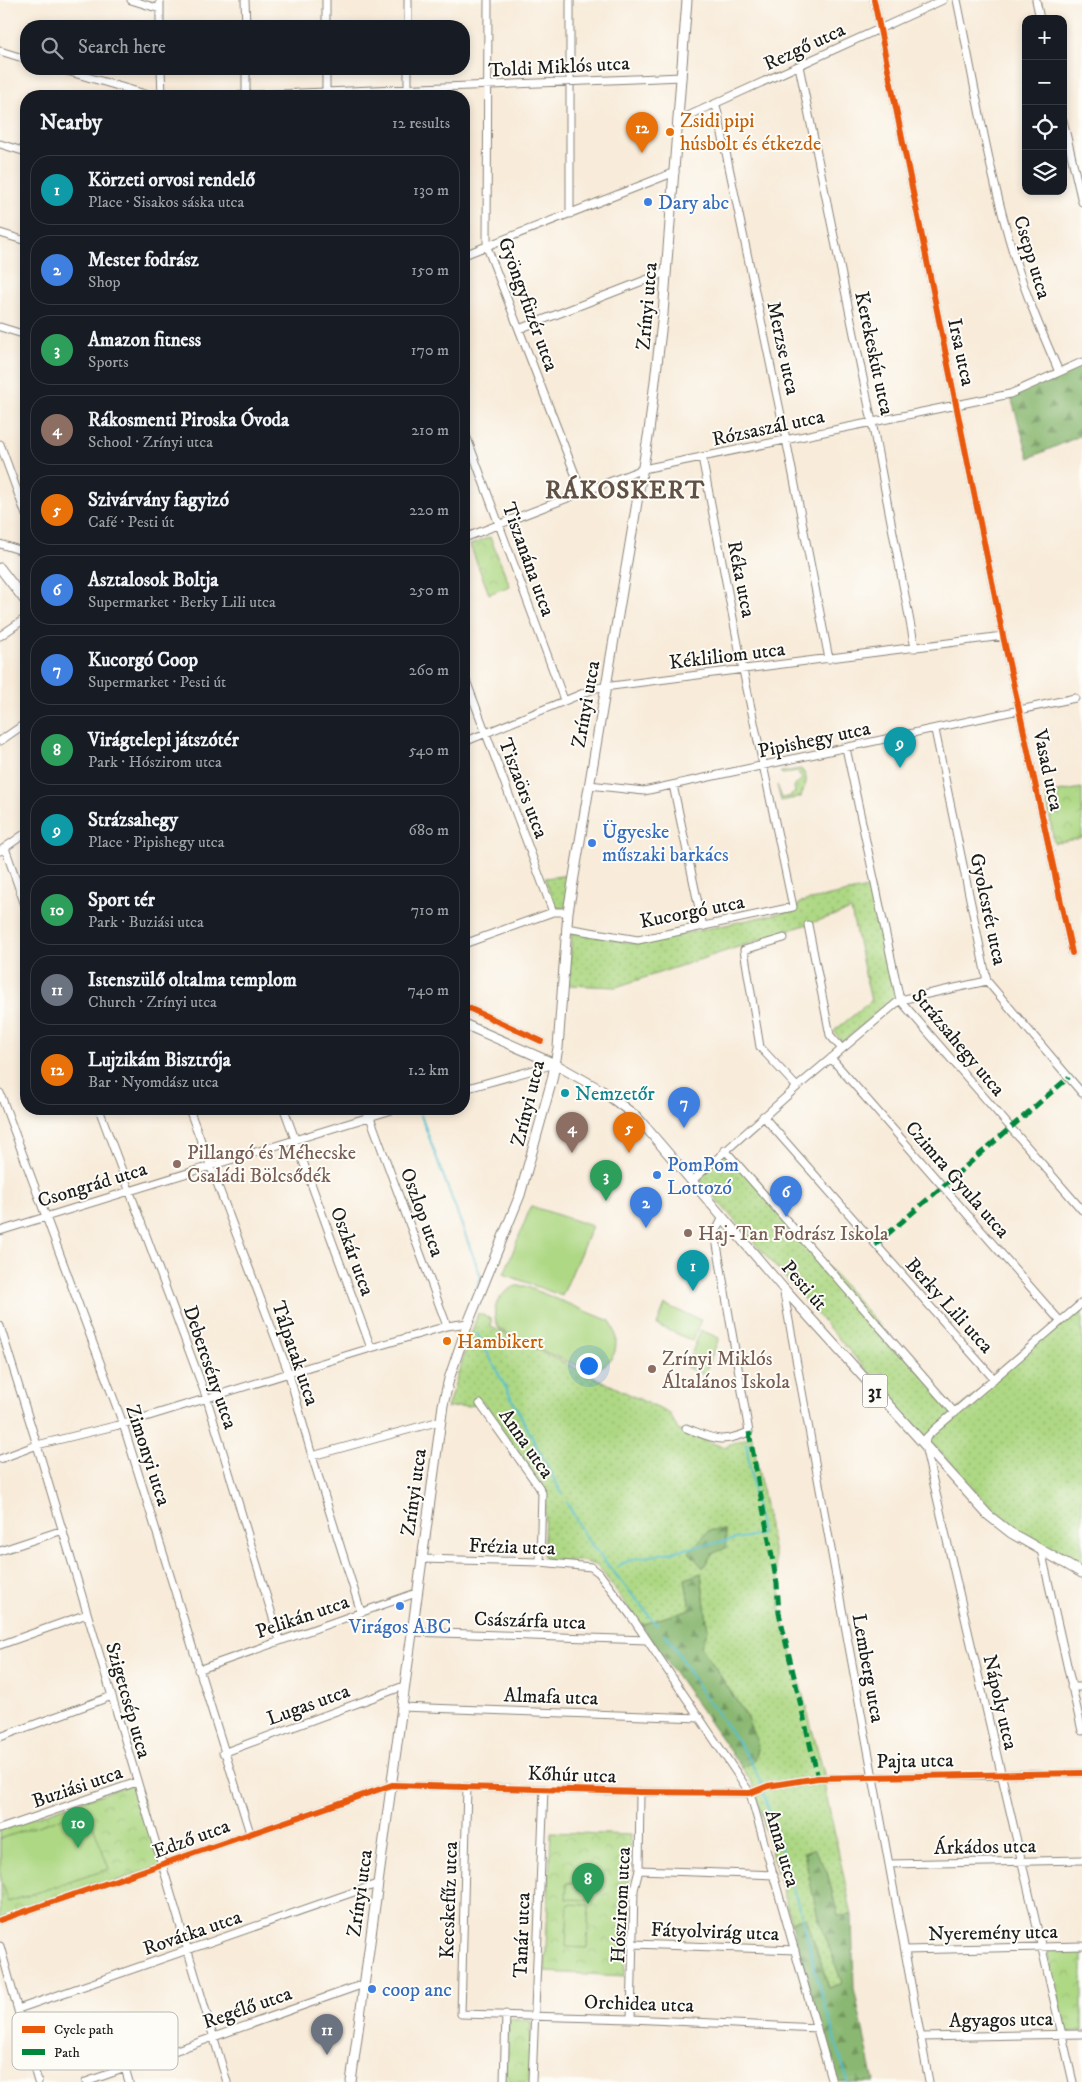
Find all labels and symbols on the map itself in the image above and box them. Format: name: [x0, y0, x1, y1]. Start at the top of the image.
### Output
street label: Rezgő utca: [760, 17, 850, 77]
street label: Toldi Miklós utca: [488, 51, 631, 84]
place label: Zsidi pipi húsbolt és étkezde: [680, 109, 821, 157]
pin: 12: [626, 112, 658, 153]
marker: Zsidi pipi húsbolt és étkezde: [664, 126, 676, 138]
place label: Dary abc: [658, 191, 729, 216]
marker: Dary abc: [642, 196, 654, 208]
street label: Csepp utca: [1007, 213, 1056, 303]
street label: Gyöngyfüzér utca: [492, 234, 564, 375]
street label: Zrínyi utca: [631, 261, 664, 351]
street label: Kerekeskút utca: [848, 289, 899, 418]
street label: Merzse utca: [760, 299, 805, 398]
street label: Irsa utca: [941, 316, 980, 389]
street label: Rózsaszál utca: [710, 404, 827, 453]
district label: RÁKOSKERT: [545, 475, 705, 506]
street label: Tiszanána utca: [495, 499, 560, 620]
street label: Réka utca: [721, 539, 760, 620]
street label: Kékliliom utca: [668, 637, 787, 676]
street label: Zrínyi utca: [567, 658, 607, 750]
street label: Pipishegy utca: [756, 716, 873, 765]
street label: Vasad utca: [1027, 726, 1068, 814]
pin: 9: [884, 727, 916, 768]
street label: Tiszaörs utca: [492, 735, 553, 843]
place label: Ügyeske műszaki barkács: [602, 820, 729, 868]
marker: Ügyeske műszaki barkács: [586, 837, 598, 849]
street label: Gyolcsrét utca: [963, 851, 1012, 968]
street label: Kucorgó utca: [638, 890, 747, 935]
street label: Strázsahegy utca: [906, 984, 1010, 1102]
street label: Zrínyi utca: [506, 1057, 551, 1149]
place label: Nemzetőr: [575, 1082, 655, 1107]
marker: Nemzetőr: [559, 1087, 571, 1099]
pin: 7: [668, 1087, 700, 1128]
pin: 4: [556, 1112, 588, 1153]
pin: 5: [613, 1112, 645, 1153]
street label: Czimra Gyula utca: [899, 1116, 1015, 1244]
place label: Pillangó és Méhecske Családi Bölcsődék: [187, 1141, 356, 1189]
place label: PomPom Lottozó: [667, 1153, 739, 1201]
street label: Csongrád utca: [35, 1157, 151, 1214]
marker: Pillangó és Méhecske Családi Bölcsődék: [171, 1158, 183, 1170]
pin: 3: [590, 1160, 622, 1201]
street label: Oszlop utca: [394, 1165, 449, 1261]
marker: PomPom Lottozó: [651, 1169, 663, 1181]
pin: 6: [770, 1176, 802, 1217]
pin: 2: [630, 1187, 662, 1228]
street label: Oszkár utca: [324, 1204, 379, 1300]
place label: Haj-Tan Fodrász Iskola: [698, 1222, 889, 1247]
marker: Haj-Tan Fodrász Iskola: [682, 1227, 694, 1239]
pin: 1: [677, 1250, 709, 1291]
street label: Berky Lili utca: [899, 1253, 999, 1359]
street label: Pesti út: [775, 1256, 832, 1316]
street label: Tálpatak utca: [265, 1298, 324, 1410]
street label: Debercsény utca: [177, 1302, 243, 1433]
place label: Hambikert: [457, 1330, 544, 1355]
marker: Hambikert: [441, 1335, 453, 1347]
place label: Zrínyi Miklós Általános Iskola: [662, 1347, 790, 1395]
your location: [576, 1353, 602, 1379]
marker: Zrínyi Miklós Általános Iskola: [646, 1363, 658, 1375]
road number: 31: [862, 1374, 888, 1408]
street label: Zimonyi utca: [119, 1402, 176, 1510]
street label: Anna utca: [493, 1404, 559, 1484]
street label: Zrínyi utca: [396, 1446, 433, 1537]
street label: Frézia utca: [468, 1533, 556, 1562]
street label: Pelikán utca: [253, 1590, 353, 1645]
marker: Virágos ABC: [394, 1600, 406, 1612]
street label: Császárfa utca: [473, 1607, 587, 1636]
street label: Lemberg utca: [846, 1612, 889, 1725]
place label: Virágos ABC: [348, 1615, 451, 1640]
street label: Szigetcsép utca: [99, 1639, 156, 1762]
street label: Nápoly utca: [976, 1652, 1023, 1753]
street label: Lugas utca: [264, 1679, 354, 1732]
street label: Almafa utca: [503, 1683, 599, 1712]
street label: Pajta utca: [876, 1748, 954, 1775]
street label: Buziási utca: [29, 1760, 126, 1815]
street label: Kőhúr utca: [527, 1761, 617, 1790]
pin: 10: [62, 1807, 94, 1848]
street label: Anna utca: [759, 1807, 805, 1891]
street label: Edző utca: [150, 1814, 234, 1865]
street label: Árkádos utca: [934, 1833, 1037, 1861]
street label: Kecskefűz utca: [435, 1840, 464, 1959]
street label: Hószirom utca: [606, 1846, 637, 1964]
street label: Zrínyi utca: [342, 1847, 379, 1938]
pin: 8: [572, 1863, 604, 1904]
street label: Tanár utca: [509, 1891, 537, 1978]
street label: Rovátka utca: [140, 1905, 245, 1962]
street label: Fátyolvirág utca: [650, 1918, 780, 1947]
street label: Nyeremény utca: [928, 1920, 1059, 1947]
place label: coop anc: [382, 1978, 452, 2003]
street label: Regélő utca: [200, 1981, 296, 2035]
marker: coop anc: [366, 1983, 378, 1995]
street label: Orchidea utca: [584, 1990, 695, 2019]
street label: Agyagos utca: [949, 2007, 1054, 2034]
legend: [12, 2012, 178, 2070]
pin: 11: [311, 2014, 343, 2055]
text: Cycle path: [54, 2021, 114, 2039]
text: Path: [54, 2044, 81, 2062]

